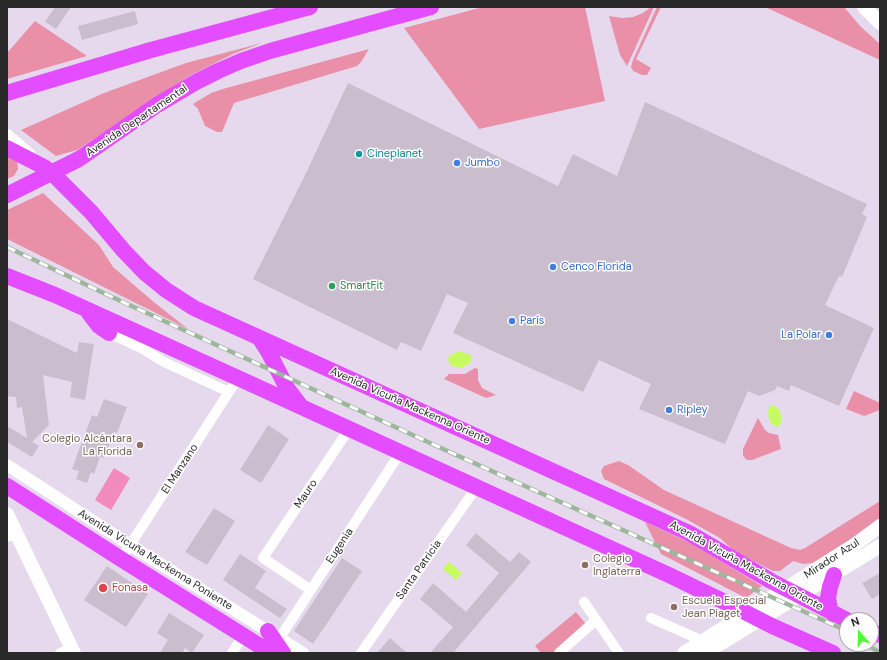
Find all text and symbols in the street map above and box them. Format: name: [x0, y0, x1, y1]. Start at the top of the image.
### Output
street label: Avenida Departamental: [84, 82, 190, 160]
place label: Cineplanet: [367, 147, 422, 161]
marker: Cineplanet: [354, 149, 364, 159]
place label: Jumbo: [465, 156, 500, 170]
marker: Jumbo: [452, 158, 462, 168]
place label: Cenco Florida: [561, 260, 632, 274]
marker: Cenco Florida: [548, 262, 558, 272]
place label: SmartFit: [340, 279, 383, 293]
marker: SmartFit: [327, 281, 337, 291]
place label: París: [520, 314, 544, 328]
marker: París: [507, 316, 517, 326]
place label: La Polar: [781, 328, 821, 342]
marker: La Polar: [824, 330, 834, 340]
street label: Avenida Vicuña Mackenna Oriente: [328, 365, 492, 447]
place label: Ripley: [677, 403, 708, 417]
marker: Ripley: [664, 405, 674, 415]
place label: Colegio Alcántara La Florida: [42, 432, 132, 458]
marker: Colegio Alcántara La Florida: [135, 440, 145, 450]
street label: El Manzano: [159, 442, 201, 496]
street label: Mauro: [292, 477, 320, 511]
street label: Avenida Vicuña Mackenna Poniente: [75, 507, 235, 613]
street label: Avenida Vicuña Mackenna Oriente: [667, 518, 825, 614]
street label: Eugenia: [324, 526, 356, 566]
street label: Mirador Azul: [802, 536, 862, 582]
street label: Santa Patricia: [394, 538, 444, 602]
place label: Colegio Inglaterra: [593, 552, 641, 578]
marker: Colegio Inglaterra: [580, 560, 590, 570]
place label: Fonasa: [112, 581, 148, 595]
marker: Fonasa: [97, 582, 109, 594]
place label: Escuela Especial Jean Piaget: [682, 594, 766, 620]
marker: Escuela Especial Jean Piaget: [669, 602, 679, 612]
north arrow: [839, 612, 879, 652]
text: N: [849, 614, 861, 630]

